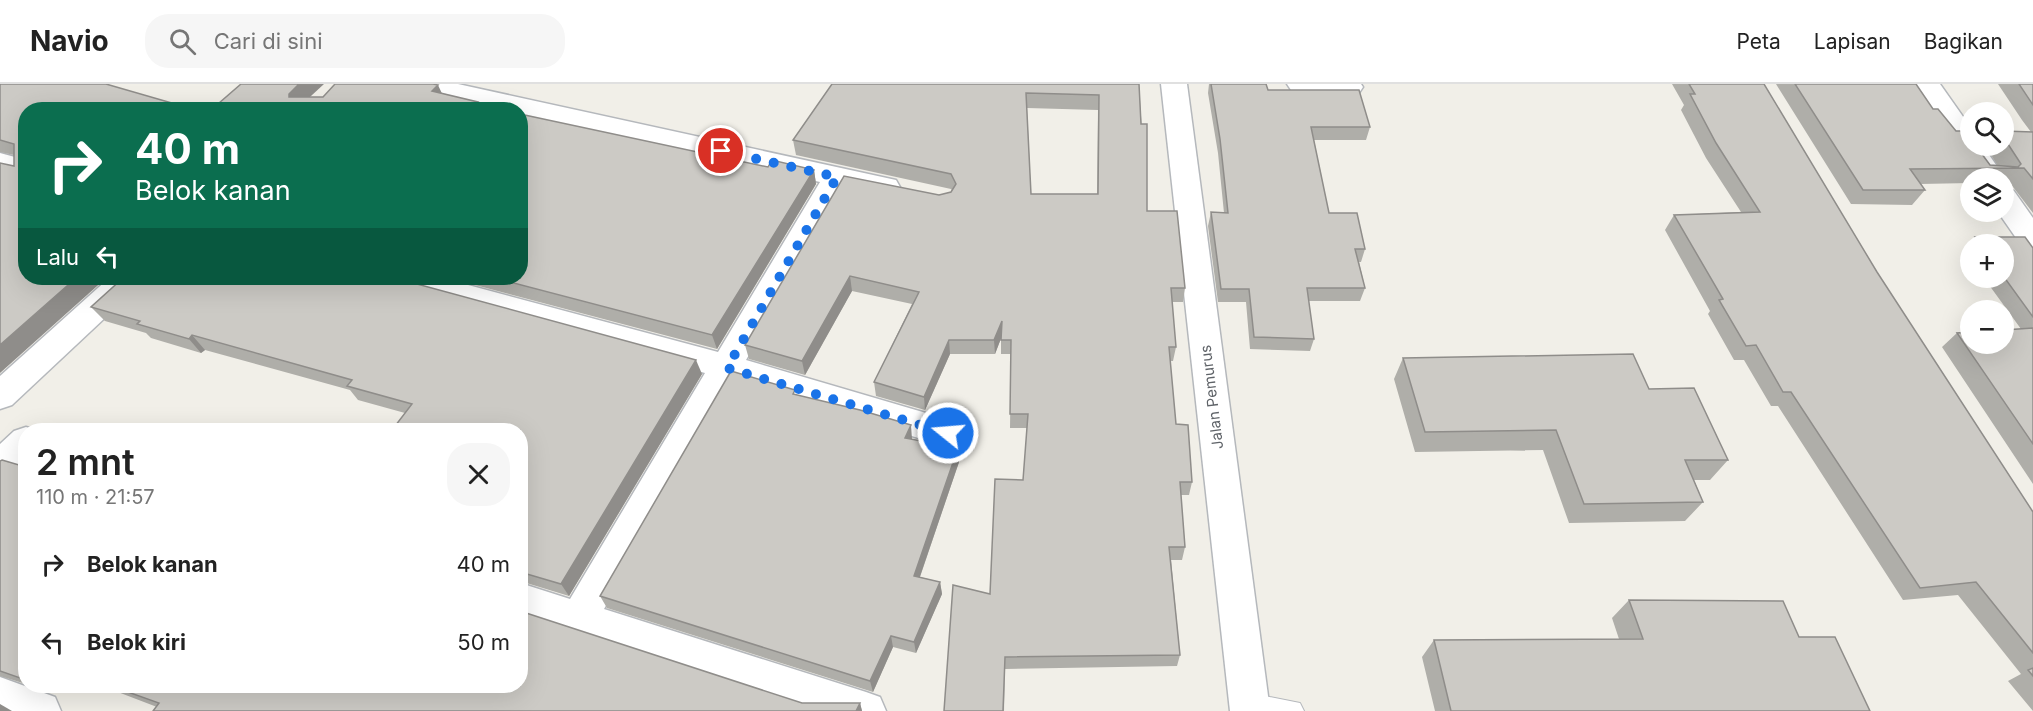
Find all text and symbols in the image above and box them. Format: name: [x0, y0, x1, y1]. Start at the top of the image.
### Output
search box: [145, 14, 565, 68]
text: Navio: [30, 24, 109, 58]
icon: search: [166, 25, 199, 58]
text: Cari di sini: [214, 28, 323, 54]
text: Peta: [1737, 29, 1781, 54]
text: Lapisan: [1814, 29, 1891, 54]
text: Bagikan: [1924, 29, 2003, 54]
map controls: [1960, 102, 2014, 354]
button: search: [1960, 102, 2014, 156]
text: 40 m: [135, 123, 240, 174]
pin: [695, 125, 746, 176]
icon: right: [36, 126, 114, 204]
icon: arrive: [704, 134, 737, 167]
button: layers: [1960, 168, 2014, 222]
text: Belok kanan: [135, 174, 291, 207]
button: +: [1960, 234, 2014, 288]
icon: left: [91, 240, 124, 273]
text: Lalu: [36, 244, 79, 270]
button: −: [1960, 300, 2014, 354]
street label: Jalan Pemurus: [1196, 344, 1227, 450]
position arrow: [916, 401, 980, 465]
text: 2 mnt: [36, 440, 135, 484]
button: close: [447, 443, 510, 506]
text: 110 m · 21:57: [36, 485, 155, 509]
icon: right: [36, 548, 69, 581]
text: Belok kanan: [87, 551, 218, 577]
text: 40 m: [456, 551, 510, 577]
icon: left: [36, 626, 69, 659]
text: Belok kiri: [87, 629, 186, 655]
text: 50 m: [457, 629, 510, 655]

